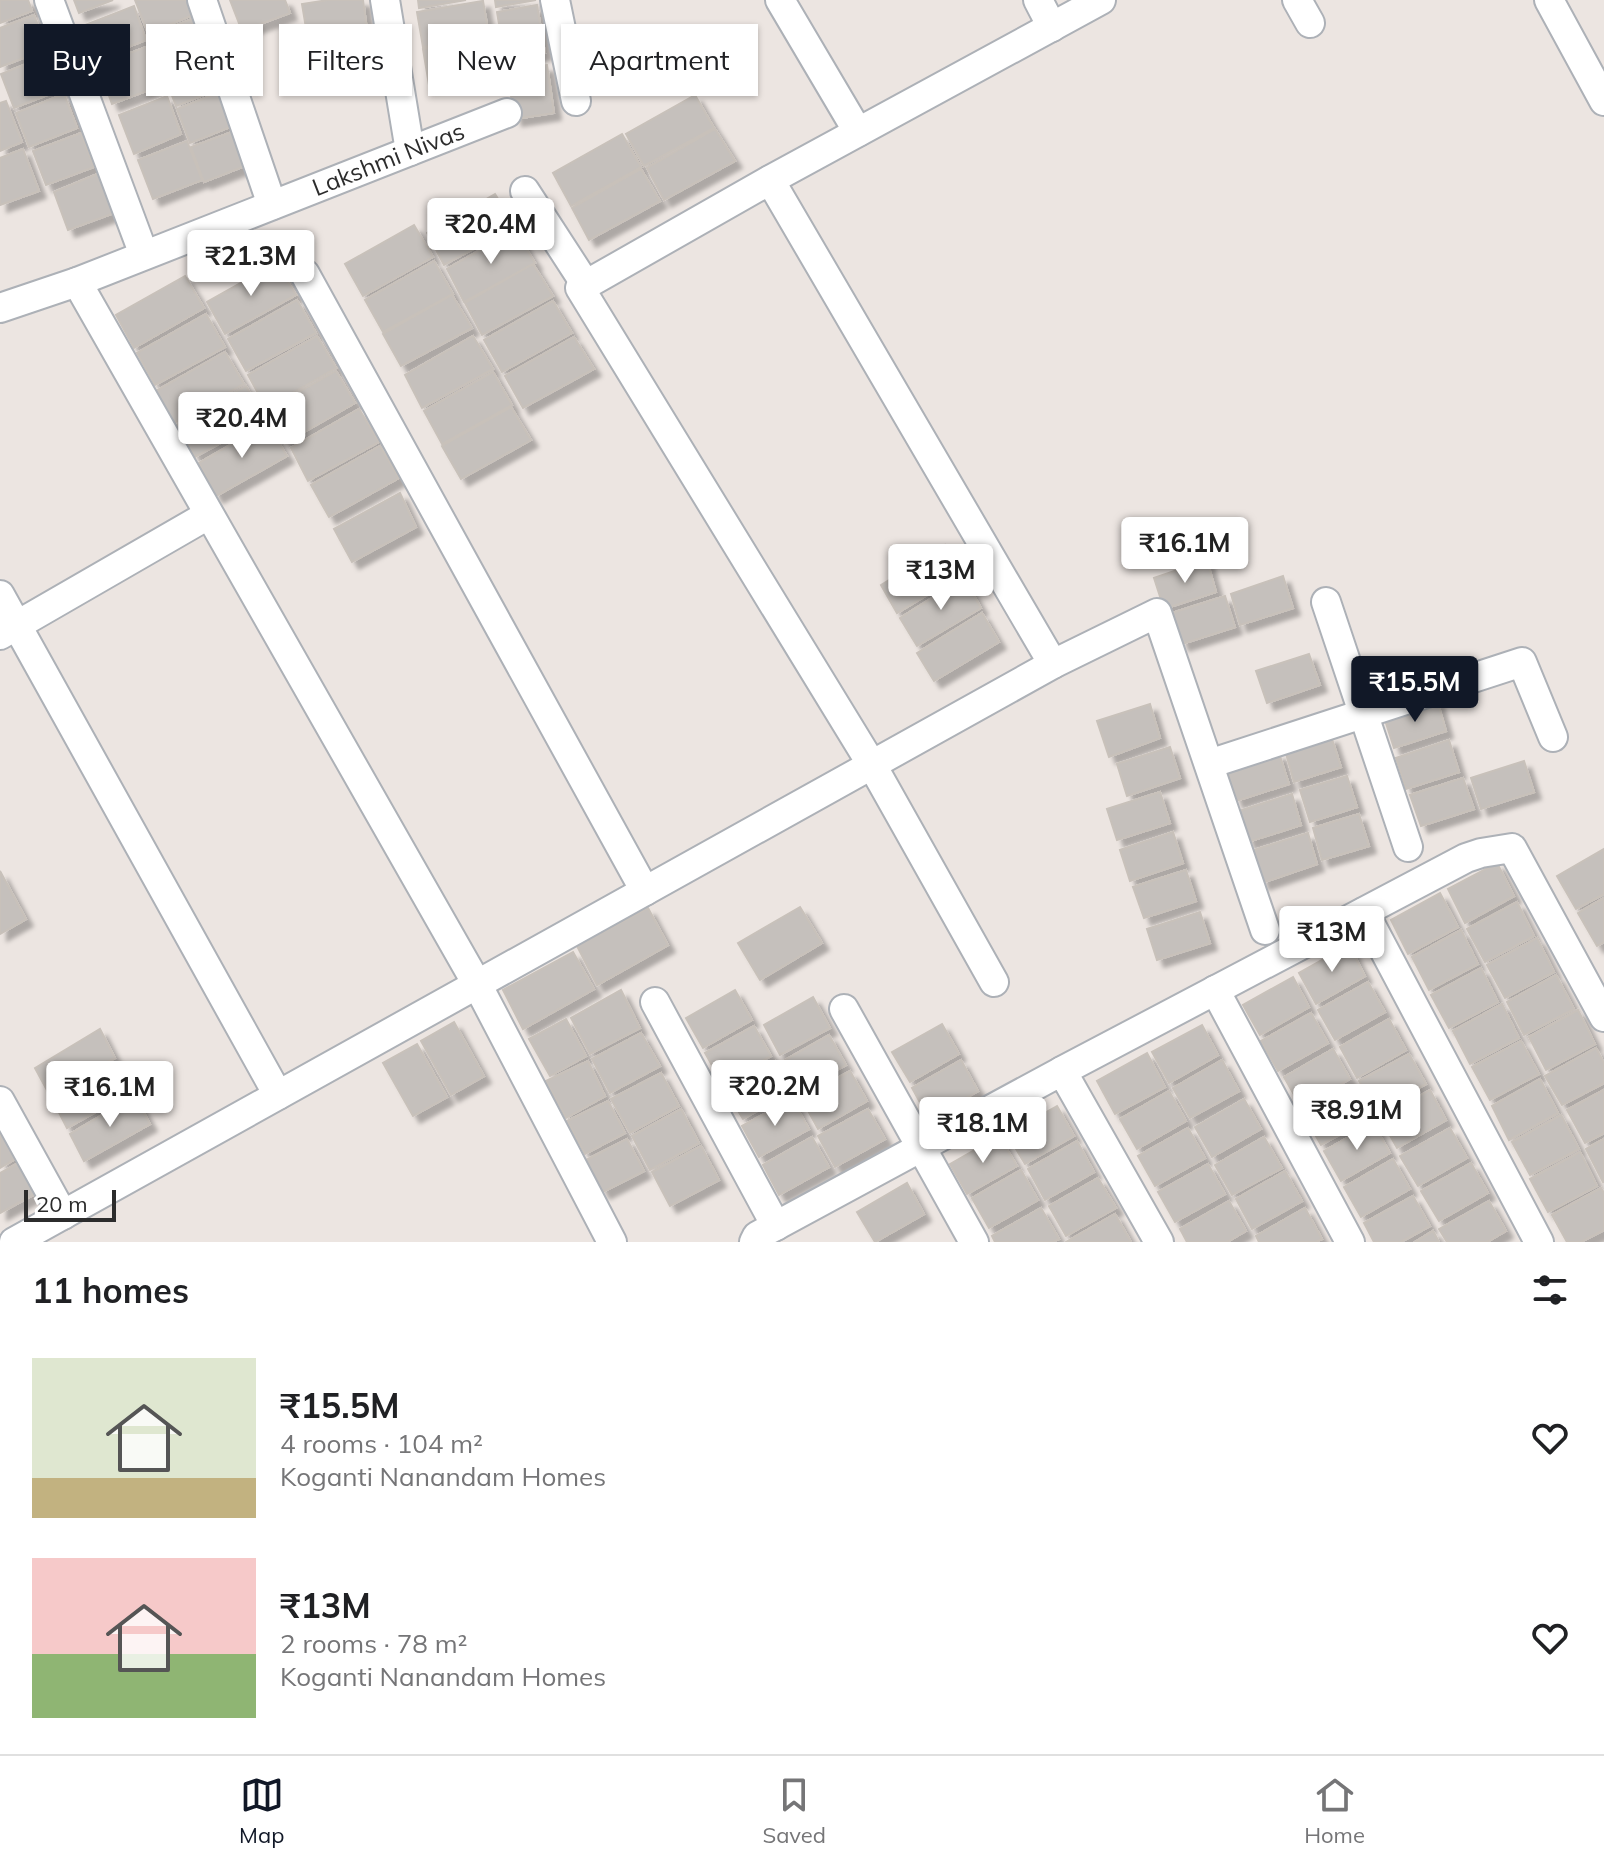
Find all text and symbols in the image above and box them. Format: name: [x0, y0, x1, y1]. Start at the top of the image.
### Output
chip: Buy: [24, 24, 130, 96]
chip: Rent: [146, 24, 263, 96]
chip: Filters: [279, 24, 412, 96]
chip: New: [428, 24, 545, 96]
chip: Apartment: [561, 24, 758, 96]
street label: Lakshmi Nivas: [308, 115, 469, 202]
pin: ₹20.4M: [426, 198, 556, 266]
text: ₹20.4M: [445, 207, 537, 240]
pin: ₹21.3M: [186, 230, 316, 298]
text: ₹21.3M: [205, 239, 297, 272]
pin: ₹20.4M: [177, 392, 307, 460]
text: ₹20.4M: [196, 401, 288, 434]
pin: ₹16.1M: [1120, 517, 1250, 585]
text: ₹16.1M: [1139, 526, 1231, 559]
pin: ₹13M: [894, 544, 988, 612]
text: ₹13M: [906, 553, 976, 586]
pin: ₹15.5M: [1350, 656, 1480, 724]
text: ₹15.5M: [1369, 665, 1461, 698]
pin: ₹13M: [1285, 906, 1379, 974]
text: ₹13M: [1297, 915, 1367, 948]
pin: ₹20.2M: [710, 1060, 840, 1128]
pin: ₹16.1M: [45, 1061, 175, 1129]
text: ₹20.2M: [729, 1069, 821, 1102]
text: ₹16.1M: [64, 1070, 156, 1103]
pin: ₹8.91M: [1292, 1084, 1422, 1152]
text: ₹8.91M: [1311, 1093, 1403, 1126]
pin: ₹18.1M: [918, 1097, 1048, 1165]
text: ₹18.1M: [937, 1106, 1029, 1139]
scale bar: [24, 1186, 116, 1222]
text: 20 m: [36, 1190, 87, 1218]
icon: filters: [1528, 1268, 1572, 1312]
text: 11 homes: [32, 1269, 189, 1312]
text: ₹15.5M: [280, 1384, 400, 1427]
icon: home: [96, 1390, 192, 1486]
icon: heart: [1528, 1416, 1572, 1460]
text: 4 rooms · 104 m²: [280, 1427, 483, 1460]
text: Koganti Nanandam Homes: [280, 1460, 606, 1493]
text: ₹13M: [280, 1584, 371, 1627]
icon: home: [96, 1590, 192, 1686]
icon: heart: [1528, 1616, 1572, 1660]
text: 2 rooms · 78 m²: [280, 1627, 467, 1660]
text: Koganti Nanandam Homes: [280, 1660, 606, 1693]
tab: Map: [239, 1773, 284, 1849]
tab: Saved: [763, 1773, 826, 1849]
tab: Home: [1304, 1773, 1365, 1849]

